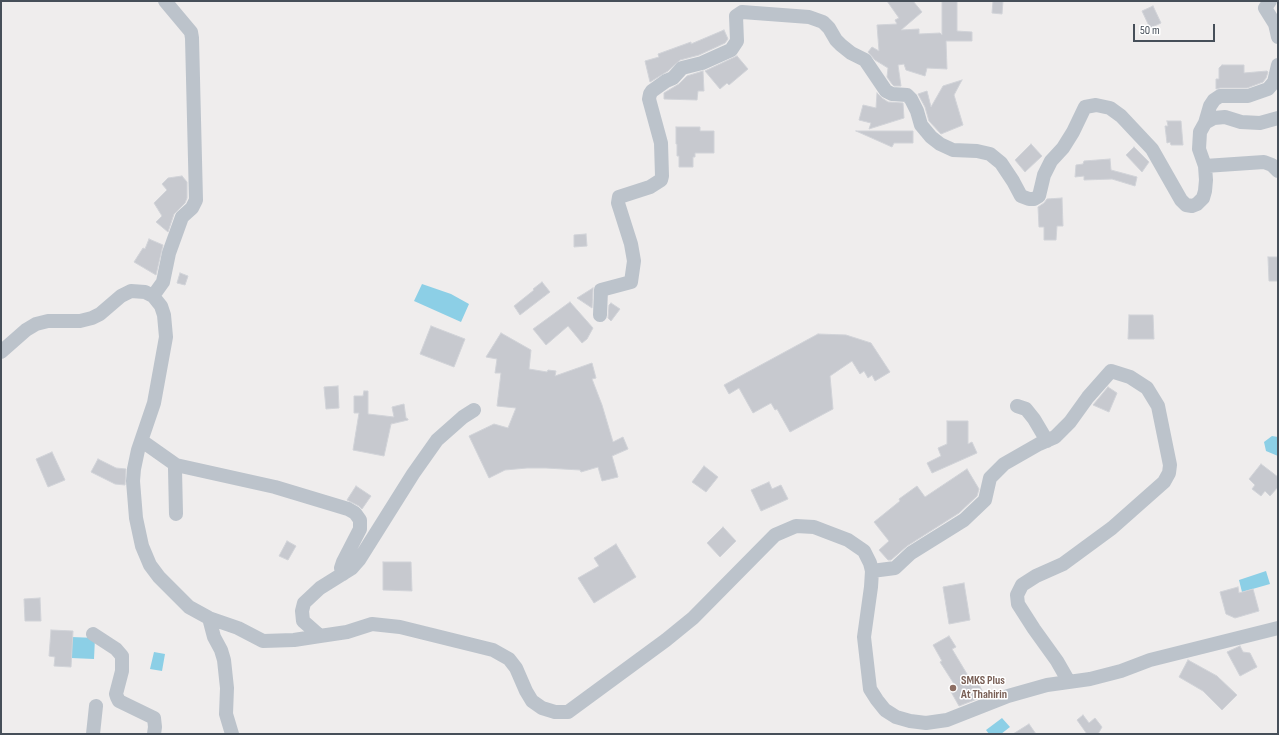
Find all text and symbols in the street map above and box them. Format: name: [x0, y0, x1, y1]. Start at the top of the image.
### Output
scale bar: [1135, 16, 1217, 42]
text: 50 m: [1140, 23, 1160, 38]
place label: SMKS Plus At Thahirin: [961, 674, 1007, 702]
marker: SMKS Plus At Thahirin: [948, 683, 958, 693]

